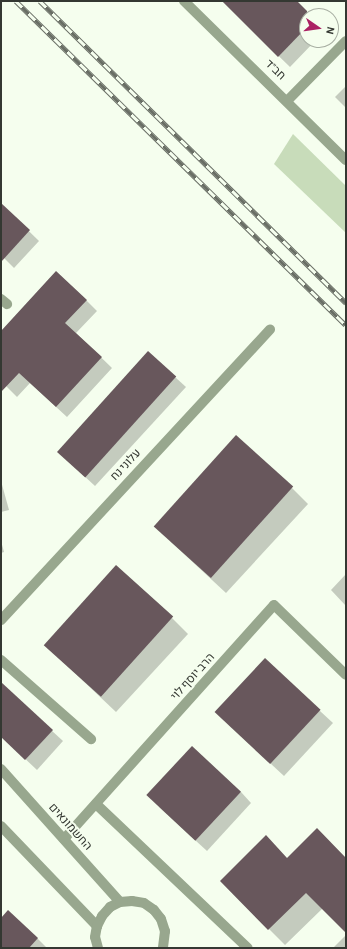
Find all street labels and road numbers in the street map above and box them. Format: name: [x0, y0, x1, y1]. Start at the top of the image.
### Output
street label: חב"ד: [262, 57, 288, 83]
street label: עלוני נח: [108, 446, 144, 484]
street label: הרב יוסף לוי: [168, 650, 218, 704]
street label: החשמונאים: [45, 801, 95, 853]

